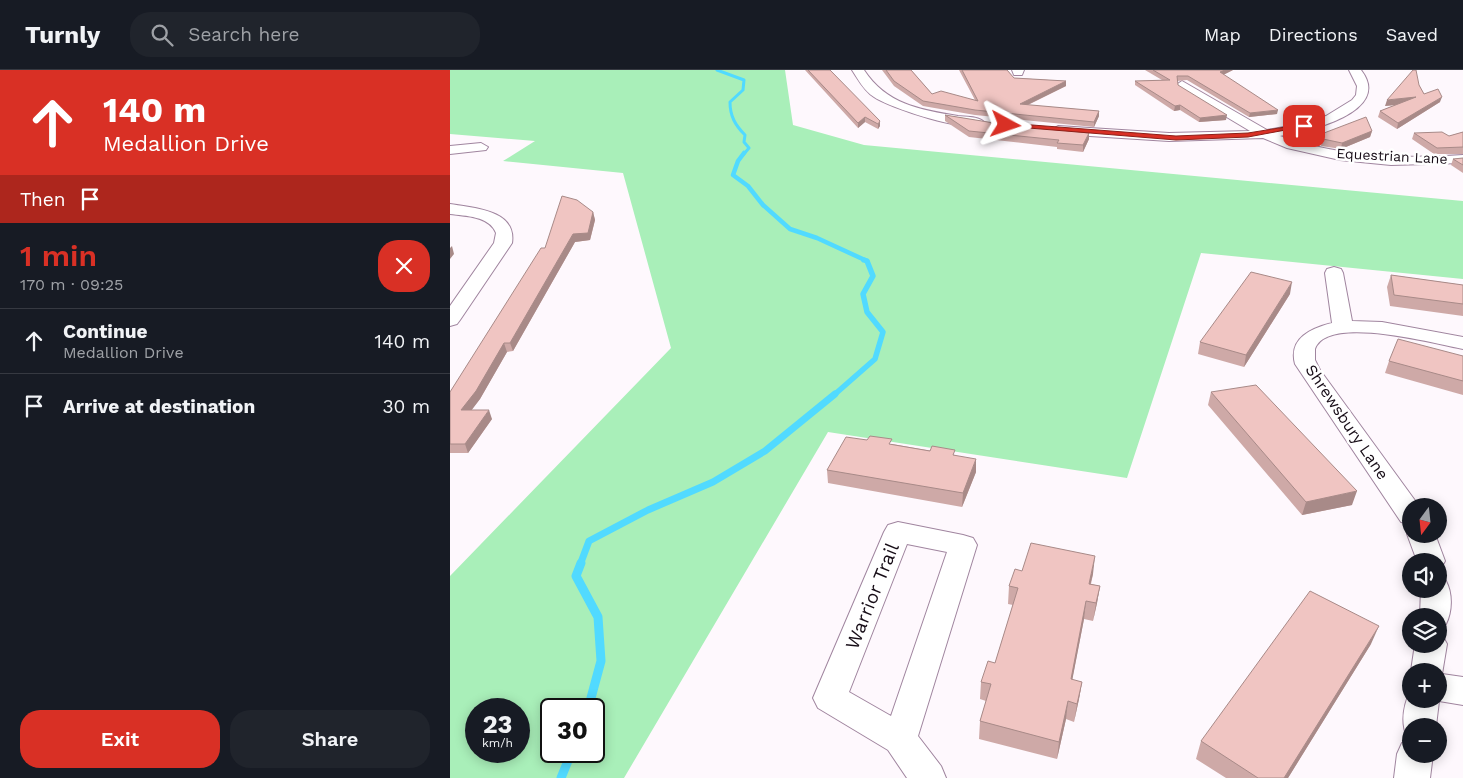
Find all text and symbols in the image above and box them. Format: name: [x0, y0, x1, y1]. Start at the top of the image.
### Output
search box: [130, 12, 480, 57]
text: Turnly: [25, 21, 100, 49]
icon: search: [148, 21, 176, 49]
text: Search here: [188, 23, 300, 46]
text: Map: [1204, 24, 1241, 45]
text: Directions: [1269, 24, 1358, 45]
text: Saved: [1386, 24, 1438, 45]
text: 140 m: [103, 89, 206, 131]
icon: ahead: [20, 90, 85, 155]
position arrow: [979, 98, 1031, 150]
pin: [1283, 105, 1325, 147]
icon: arrive: [1290, 112, 1318, 140]
text: Medallion Drive: [103, 131, 269, 156]
street label: Equestrian Lane: [1336, 145, 1448, 167]
icon: arrive: [76, 185, 104, 213]
text: Then: [20, 188, 66, 211]
text: 1 min: [20, 238, 97, 273]
button: close: [378, 240, 430, 292]
text: 170 m · 09:25: [20, 275, 123, 294]
text: Continue: [63, 320, 147, 343]
icon: ahead: [20, 327, 48, 355]
text: 140 m: [375, 330, 430, 353]
text: Medallion Drive: [63, 343, 184, 362]
street label: Shrewsbury Lane: [1301, 361, 1393, 483]
icon: arrive: [20, 392, 48, 420]
text: Arrive at destination: [63, 395, 255, 418]
text: 30 m: [383, 395, 430, 418]
north arrow: [1402, 498, 1448, 542]
map controls: [1402, 498, 1447, 763]
street label: Warrior Trail: [840, 539, 904, 653]
button: sound: [1402, 553, 1447, 598]
button: layers: [1402, 608, 1447, 653]
button: +: [1402, 663, 1447, 708]
speed limit sign: 30: [540, 698, 605, 763]
button: Exit: [20, 710, 220, 768]
button: Share: [230, 710, 430, 768]
text: 23: [483, 710, 512, 739]
button: −: [1402, 718, 1447, 763]
text: km/h: [482, 736, 513, 750]

